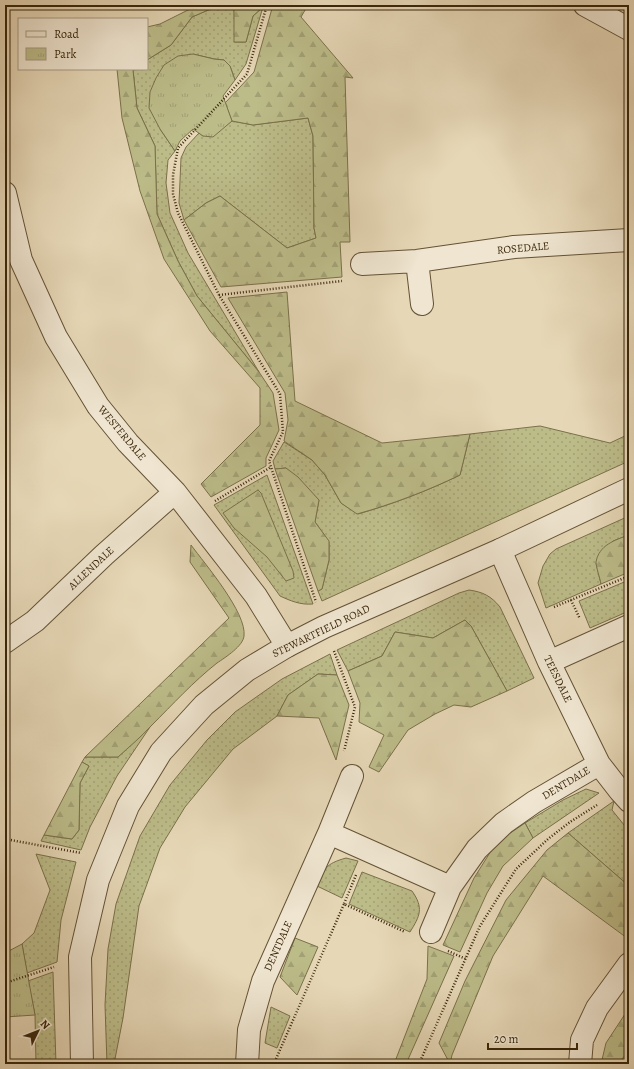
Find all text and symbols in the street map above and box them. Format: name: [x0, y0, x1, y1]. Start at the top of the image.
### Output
legend: [18, 18, 148, 70]
text: Road: [54, 26, 80, 42]
text: Park: [54, 46, 77, 62]
street label: ROSEDALE: [496, 238, 550, 258]
street label: WESTERDALE: [94, 401, 150, 464]
street label: ALLENDALE: [64, 543, 117, 594]
street label: STEWARTFIELD ROAD: [270, 601, 373, 661]
street label: TEESDALE: [540, 653, 576, 705]
street label: DENTDALE: [539, 763, 593, 803]
street label: DENTDALE: [260, 918, 296, 974]
north arrow: [18, 1011, 58, 1051]
text: N: [37, 1016, 53, 1033]
scale bar: [488, 1025, 577, 1051]
text: 20 m: [494, 1031, 518, 1047]

